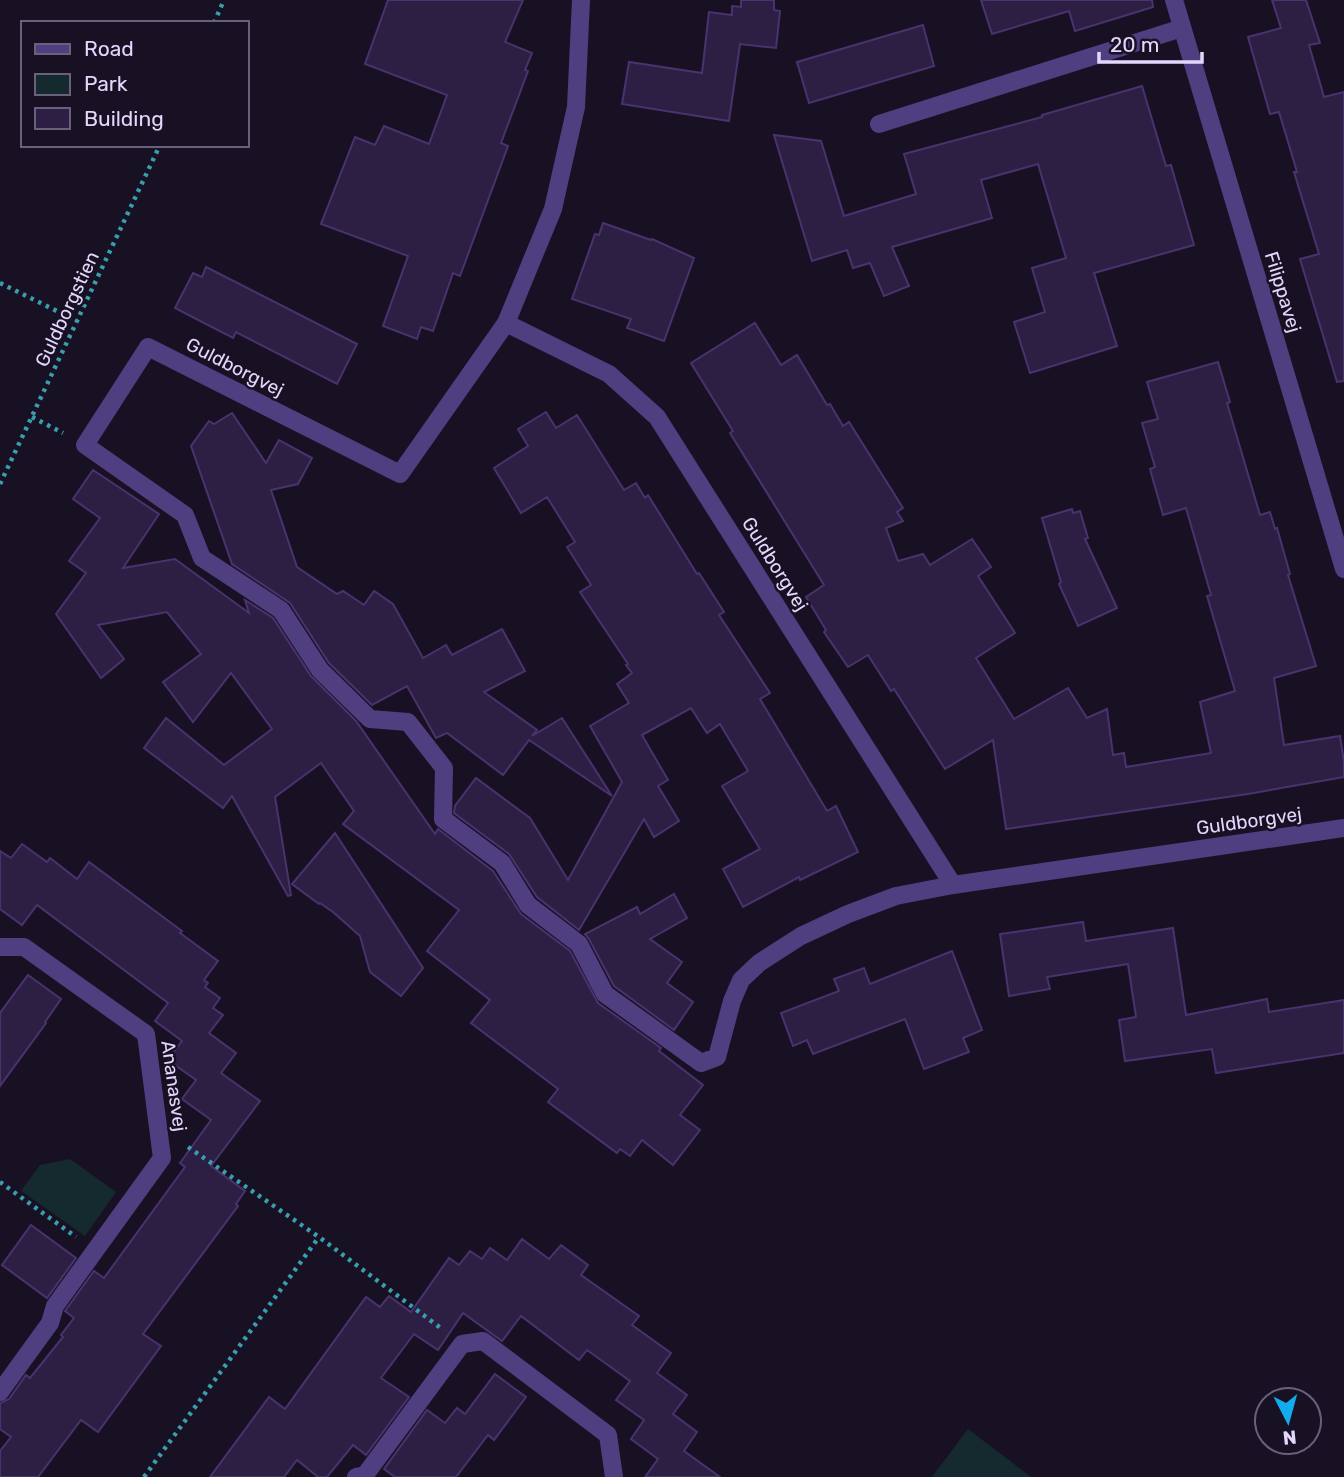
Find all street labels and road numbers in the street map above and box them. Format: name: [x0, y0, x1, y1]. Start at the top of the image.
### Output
street label: Guldborgstien: [30, 248, 104, 370]
street label: Filippavej: [1260, 249, 1306, 335]
street label: Guldborgvej: [182, 333, 288, 401]
street label: Guldborgvej: [737, 513, 813, 615]
street label: Guldborgvej: [1195, 802, 1303, 840]
street label: Ananasvej: [156, 1039, 192, 1133]

